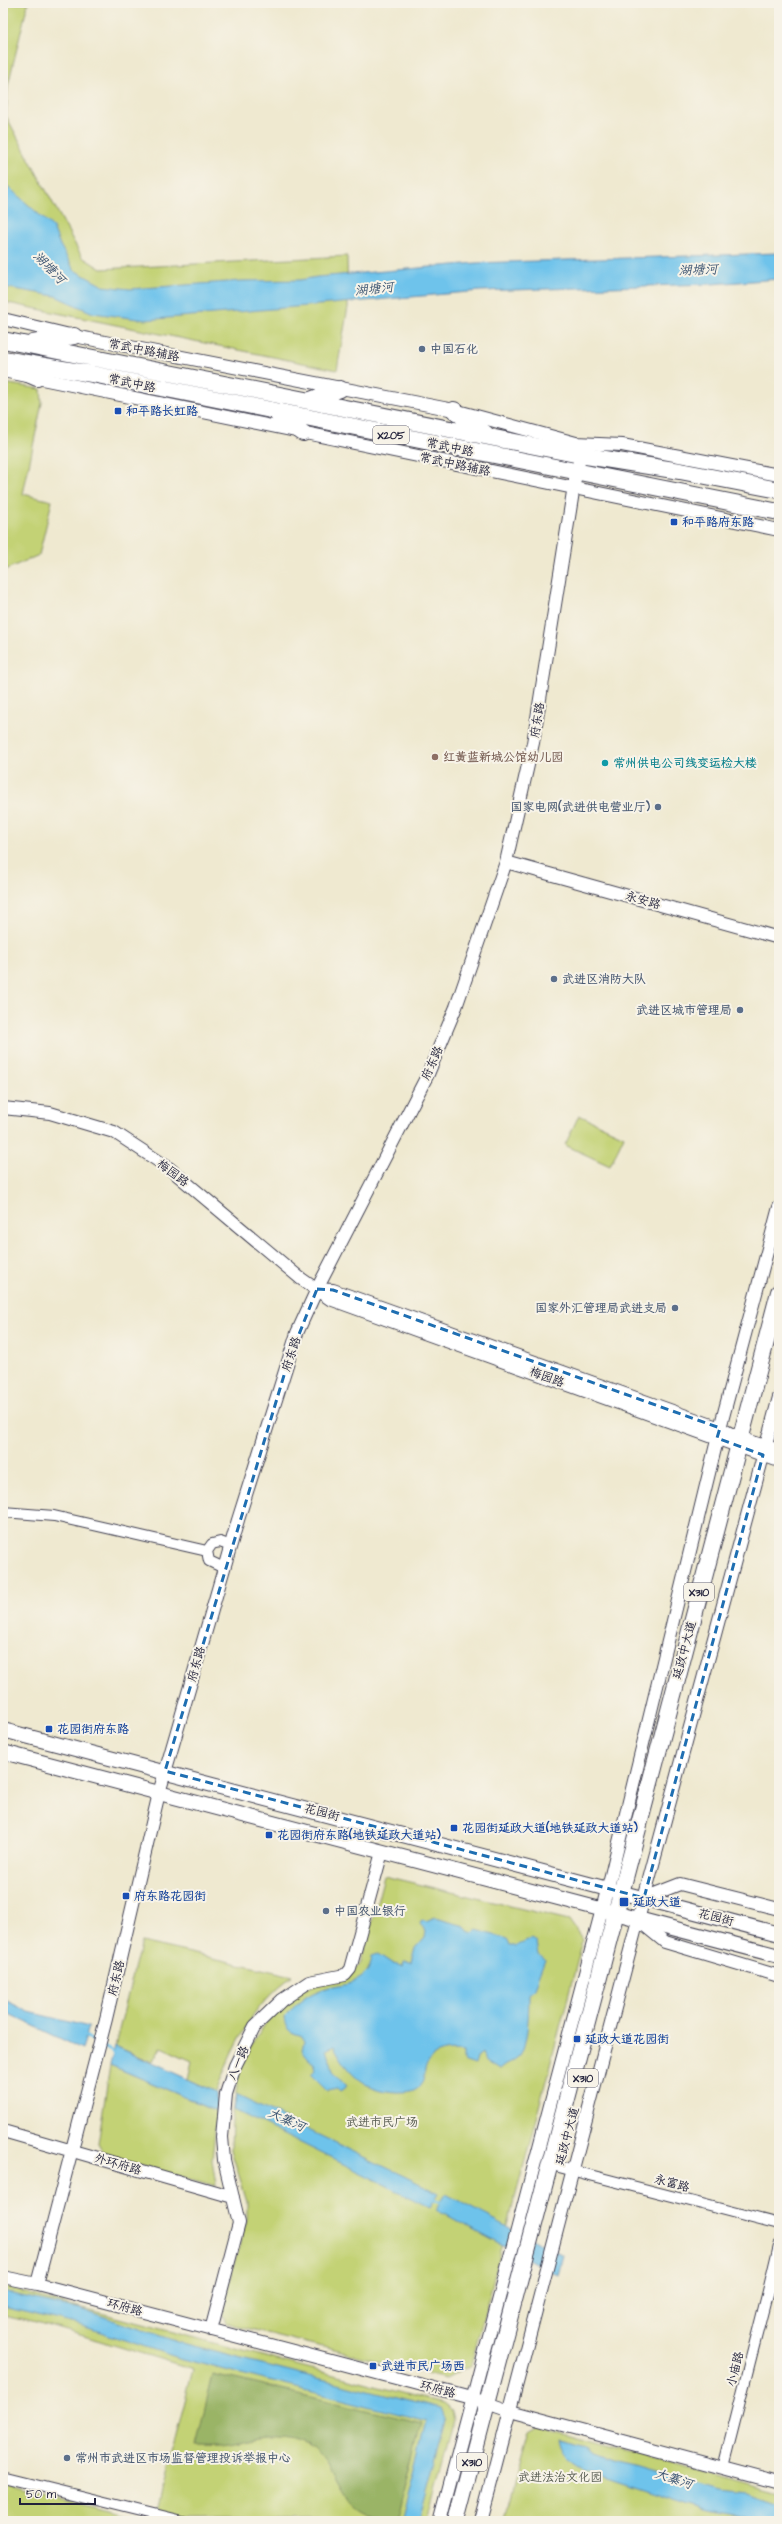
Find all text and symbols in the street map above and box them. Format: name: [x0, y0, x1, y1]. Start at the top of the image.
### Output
water label: 湖塘河: [29, 247, 71, 289]
water label: 湖塘河: [678, 260, 720, 280]
water label: 湖塘河: [354, 278, 396, 300]
street label: 常武中路辅路: [107, 335, 181, 366]
place label: 中国石化: [430, 341, 478, 358]
marker: 中国石化: [417, 344, 427, 354]
street label: 常武中路: [107, 370, 157, 397]
place label: 和平路长虹路: [126, 403, 198, 420]
marker: 和平路长虹路: [113, 406, 123, 416]
road number: X205: [373, 426, 409, 444]
street label: 常武中路: [425, 434, 475, 461]
street label: 常武中路辅路: [418, 449, 492, 480]
place label: 和平路府东路: [682, 514, 754, 531]
marker: 和平路府东路: [669, 517, 679, 527]
street label: 府东路: [526, 701, 549, 739]
place label: 红黄蓝新城公馆幼儿园: [443, 749, 563, 766]
marker: 红黄蓝新城公馆幼儿园: [430, 752, 440, 762]
place label: 常州供电公司线变运检大楼: [613, 755, 757, 772]
marker: 常州供电公司线变运检大楼: [600, 758, 610, 768]
place label: 国家电网(武进供电营业厅): [510, 799, 651, 816]
marker: 国家电网(武进供电营业厅): [653, 802, 663, 812]
street label: 永安路: [623, 887, 663, 914]
place label: 武进区消防大队: [562, 971, 646, 988]
marker: 武进区消防大队: [549, 974, 559, 984]
place label: 武进区城市管理局: [636, 1002, 732, 1019]
marker: 武进区城市管理局: [735, 1005, 745, 1015]
street label: 府东路: [417, 1043, 448, 1083]
street label: 梅园路: [153, 1156, 192, 1191]
place label: 国家外汇管理局武进支局: [535, 1300, 667, 1317]
marker: 国家外汇管理局武进支局: [670, 1303, 680, 1313]
street label: 府东路: [278, 1334, 305, 1374]
street label: 梅园路: [527, 1363, 567, 1392]
road number: X310: [684, 1583, 714, 1601]
street label: 延政中大道: [669, 1619, 700, 1681]
street label: 府东路: [183, 1644, 210, 1684]
place label: 花园街府东路: [57, 1721, 129, 1738]
marker: 花园街府东路: [44, 1724, 54, 1734]
street label: 花园街: [302, 1800, 341, 1825]
place label: 花园街延政大道(地铁延政大道站): [462, 1820, 639, 1837]
marker: 花园街延政大道(地铁延政大道站): [449, 1823, 459, 1833]
place label: 花园街府东路(地铁延政大道站): [277, 1827, 442, 1844]
marker: 花园街府东路(地铁延政大道站): [264, 1830, 274, 1840]
place label: 府东路花园街: [134, 1888, 206, 1905]
marker: 府东路花园街: [121, 1891, 131, 1901]
place label: 延政大道: [633, 1894, 681, 1911]
marker: 延政大道: [618, 1896, 630, 1908]
place label: 中国农业银行: [334, 1903, 406, 1920]
street label: 花园街: [696, 1905, 735, 1930]
marker: 中国农业银行: [321, 1906, 331, 1916]
street label: 府东路: [104, 1959, 129, 1998]
place label: 延政大道花园街: [585, 2031, 669, 2048]
marker: 延政大道花园街: [572, 2034, 582, 2044]
street label: 八一路: [224, 2043, 253, 2083]
road number: X310: [568, 2069, 598, 2087]
water label: 大寨河: [265, 2104, 310, 2137]
street label: 延政中大道: [552, 2105, 583, 2167]
park label: 武进市民广场: [346, 2114, 418, 2131]
street label: 外环府路: [92, 2150, 143, 2179]
street label: 永富路: [652, 2171, 691, 2196]
street label: 环府路: [105, 2295, 144, 2320]
street label: 小庙路: [723, 2350, 748, 2389]
place label: 武进市民广场西: [381, 2358, 465, 2375]
marker: 武进市民广场西: [368, 2361, 378, 2371]
street label: 环府路: [418, 2377, 457, 2402]
place label: 常州市武进区市场监督管理投诉举报中心: [75, 2450, 291, 2467]
marker: 常州市武进区市场监督管理投诉举报中心: [62, 2453, 72, 2463]
road number: X310: [457, 2453, 487, 2471]
water label: 大寨河: [652, 2464, 697, 2494]
park label: 武进法治文化园: [518, 2469, 602, 2486]
scale bar: [20, 2480, 95, 2506]
text: 50 m: [26, 2486, 57, 2503]

